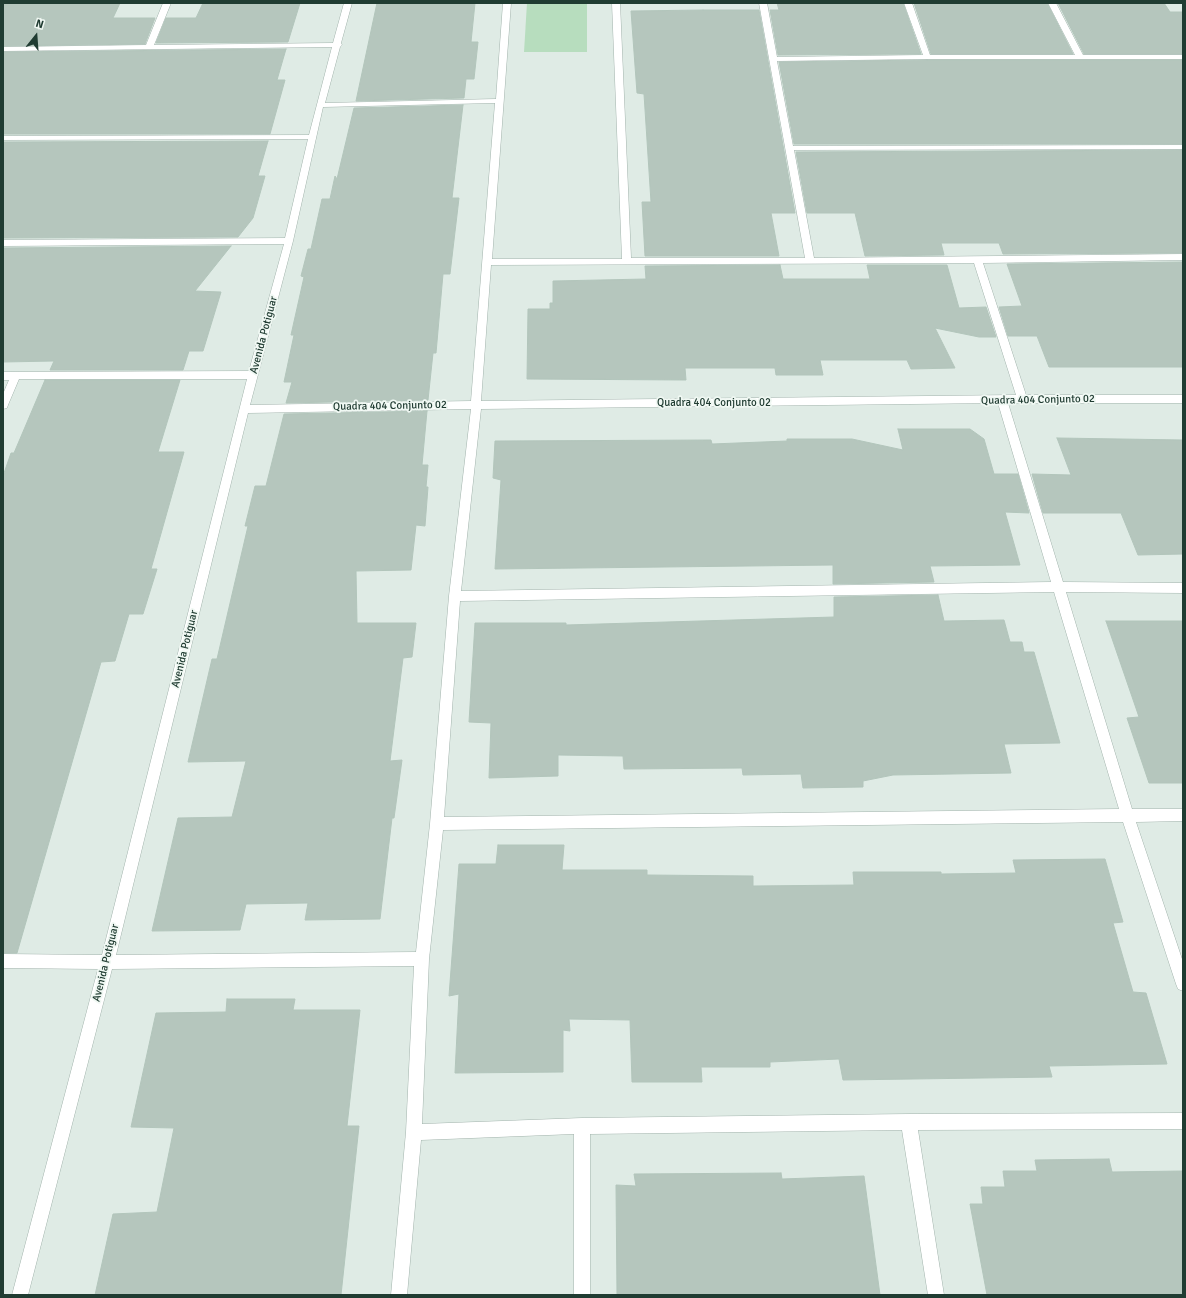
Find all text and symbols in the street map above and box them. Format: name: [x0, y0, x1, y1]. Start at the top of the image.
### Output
north arrow: [16, 16, 56, 56]
text: N: [34, 17, 45, 31]
street label: Avenida Potiguar: [247, 295, 281, 375]
street label: Quadra 404 Conjunto 02: [981, 392, 1095, 408]
street label: Quadra 404 Conjunto 02: [657, 396, 771, 410]
street label: Quadra 404 Conjunto 02: [333, 398, 447, 414]
street label: Avenida Potiguar: [169, 609, 201, 689]
street label: Avenida Potiguar: [90, 923, 122, 1003]

